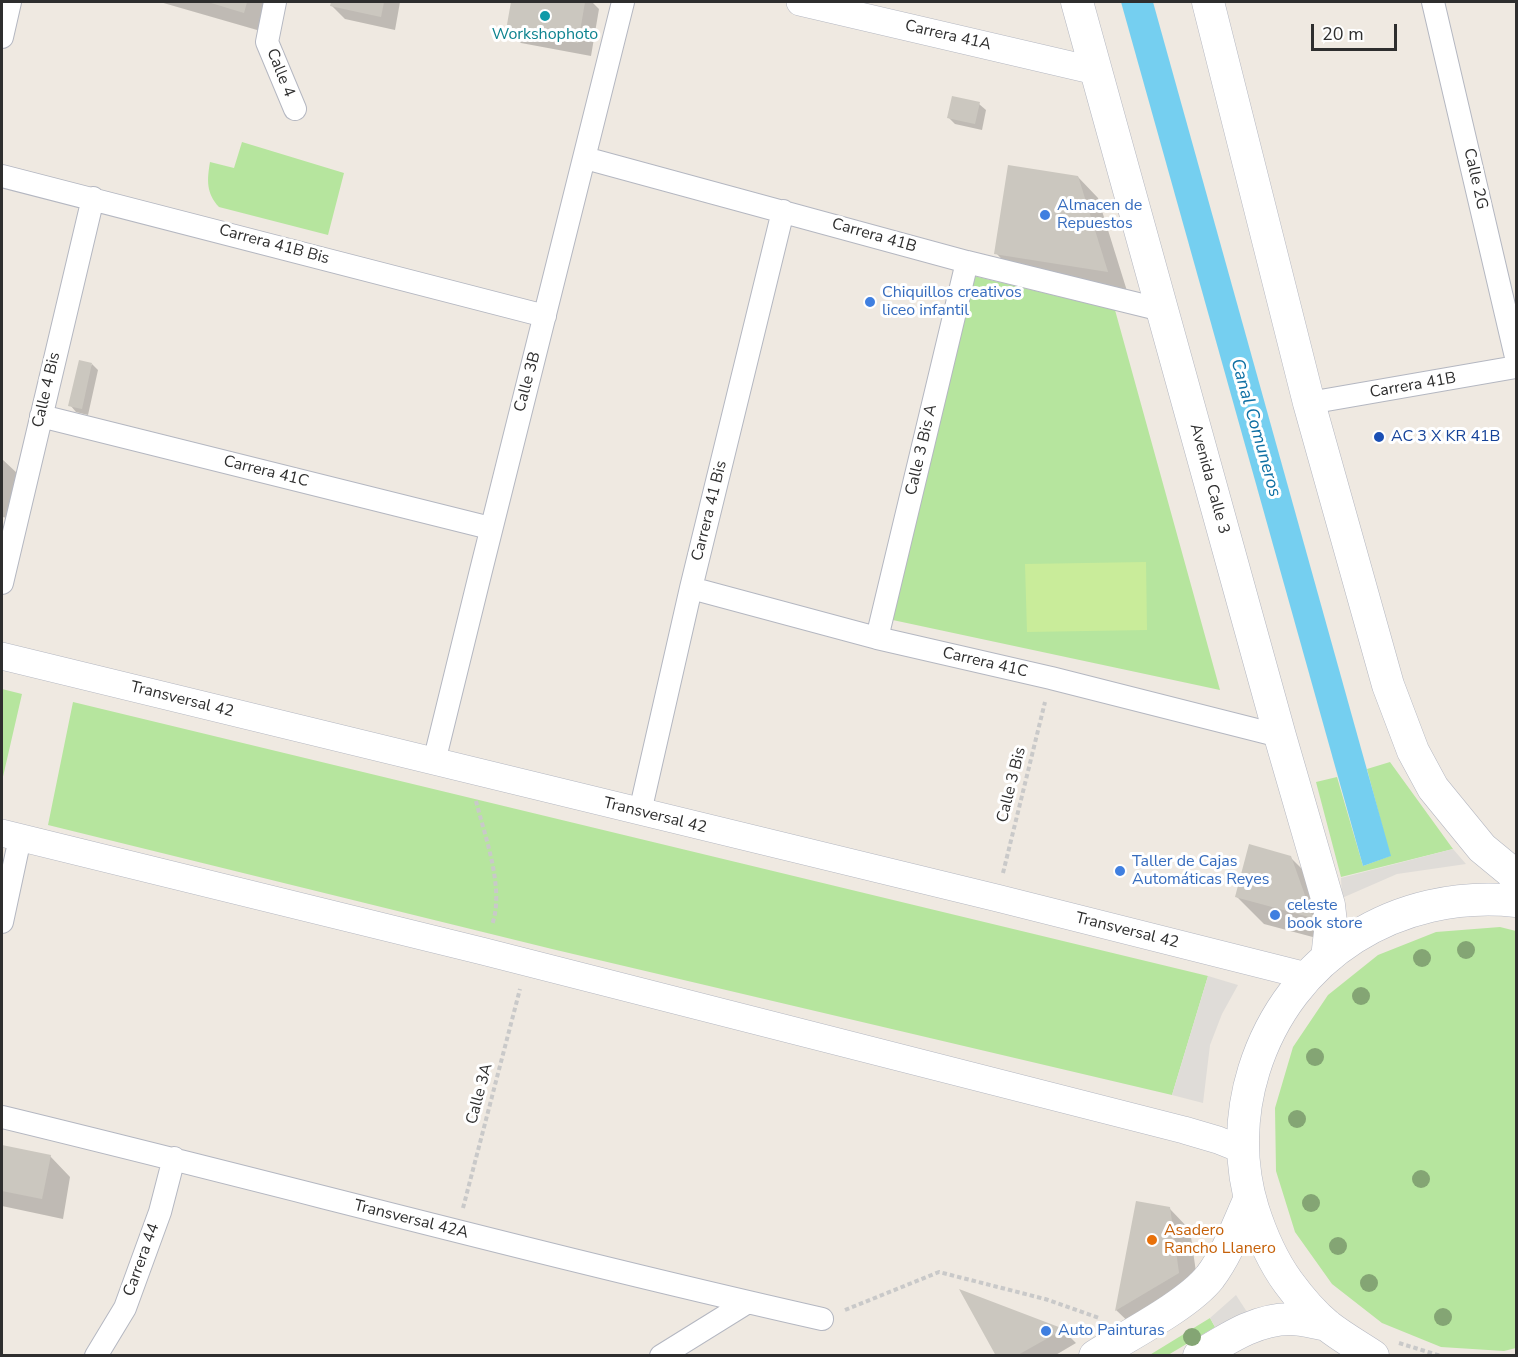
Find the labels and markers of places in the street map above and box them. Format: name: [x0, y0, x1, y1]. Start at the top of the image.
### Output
marker: Workshophoto: [538, 9, 552, 23]
place label: Workshophoto: [492, 25, 598, 45]
place label: Almacen de Repuestos: [1057, 196, 1142, 234]
marker: Almacen de Repuestos: [1038, 208, 1052, 222]
place label: Chiquillos creativos liceo infantil: [882, 283, 1022, 321]
marker: Chiquillos creativos liceo infantil: [863, 295, 877, 309]
place label: AC 3 X KR 41B: [1391, 427, 1500, 447]
marker: AC 3 X KR 41B: [1372, 430, 1386, 444]
place label: Taller de Cajas Automáticas Reyes: [1132, 852, 1269, 890]
marker: Taller de Cajas Automáticas Reyes: [1113, 864, 1127, 878]
place label: celeste book store: [1287, 896, 1362, 934]
marker: celeste book store: [1268, 908, 1282, 922]
place label: Asadero Rancho Llanero: [1164, 1221, 1276, 1259]
marker: Asadero Rancho Llanero: [1145, 1233, 1159, 1247]
place label: Auto Painturas: [1058, 1321, 1165, 1341]
marker: Auto Painturas: [1039, 1324, 1053, 1338]

